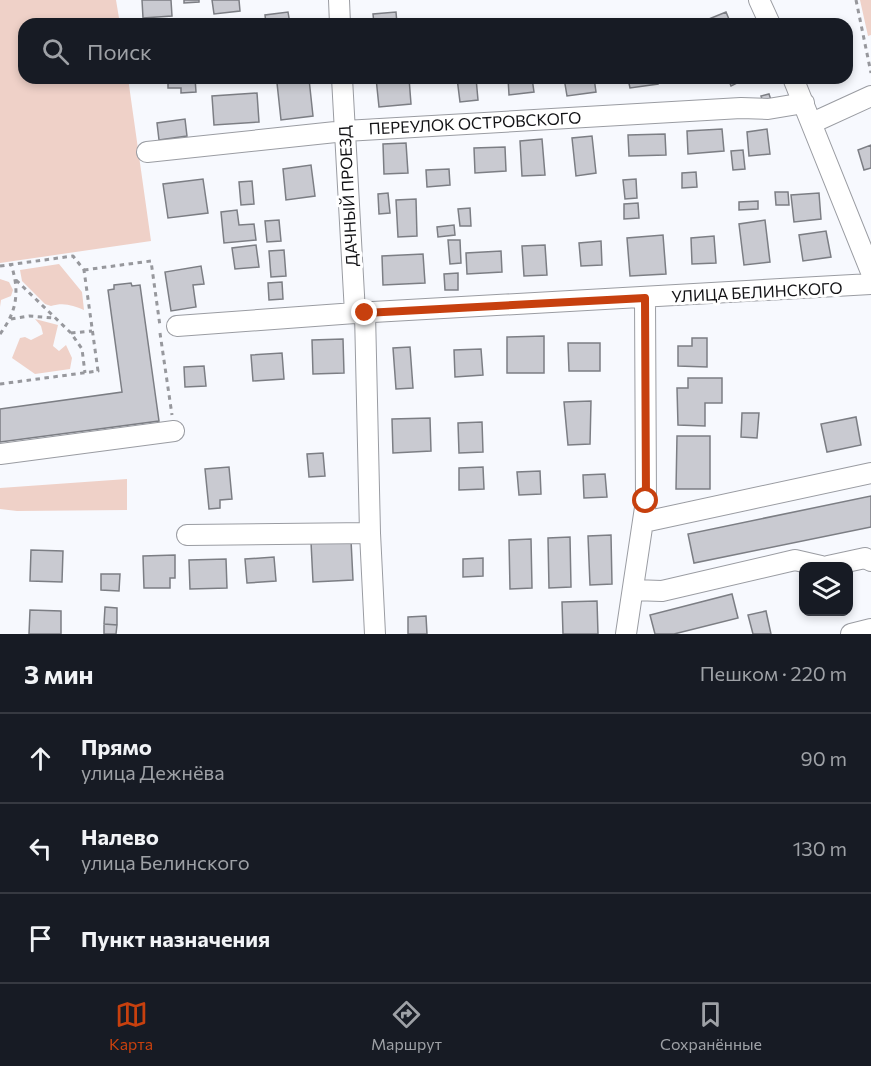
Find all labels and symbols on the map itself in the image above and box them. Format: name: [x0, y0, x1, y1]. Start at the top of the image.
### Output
street label: ПЕРЕУЛОК ОСТРОВСКОГО: [368, 107, 582, 138]
street label: ДАЧНЫЙ ПРОЕЗД: [334, 125, 361, 267]
street label: УЛИЦА БЕЛИНСКОГО: [671, 278, 843, 305]
route end: [351, 299, 377, 325]
route start: [632, 487, 658, 513]

